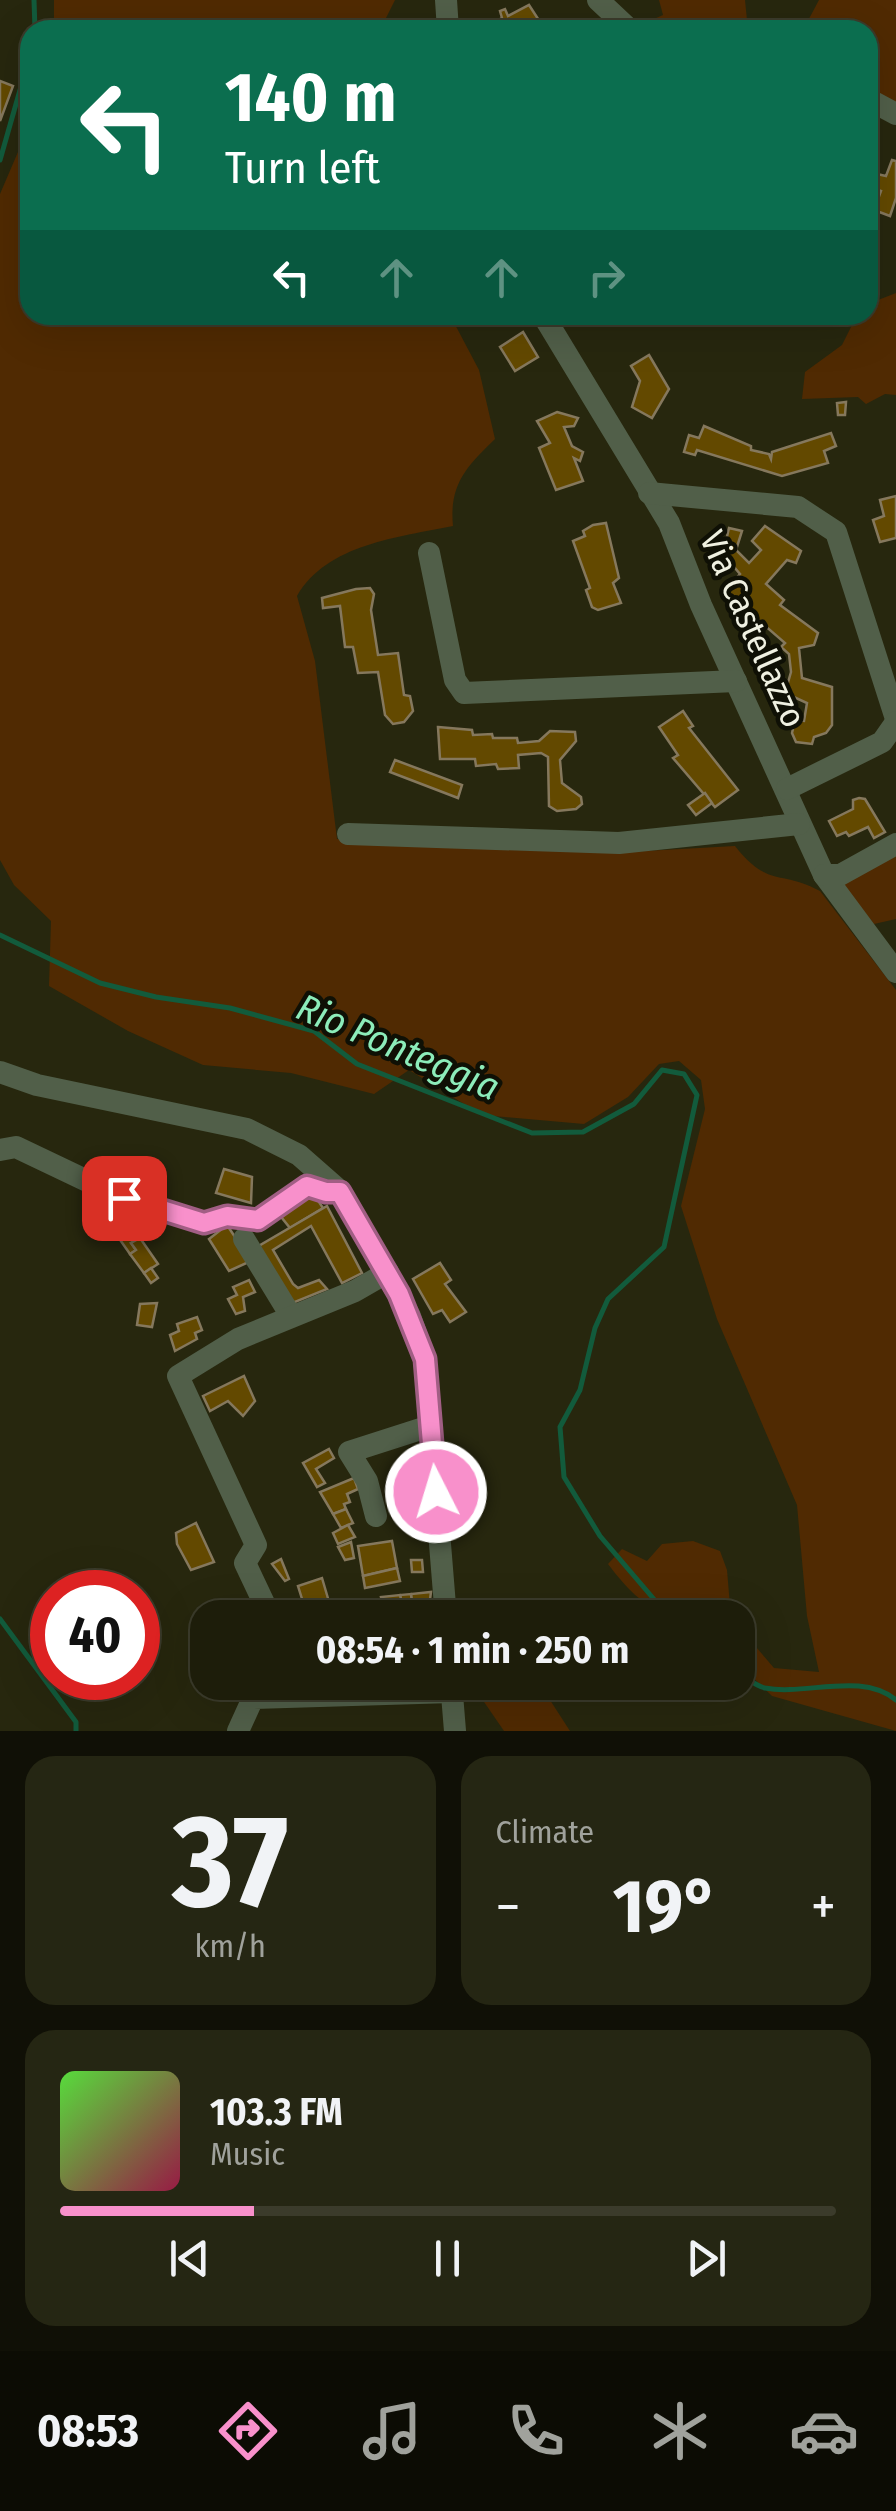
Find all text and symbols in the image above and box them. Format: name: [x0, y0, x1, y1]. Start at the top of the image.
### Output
text: 140 m: [225, 56, 397, 140]
icon: left: [60, 60, 190, 190]
text: Turn left: [225, 141, 380, 195]
icon: left: [264, 250, 319, 305]
icon: ahead: [369, 250, 424, 305]
icon: ahead: [474, 250, 529, 305]
icon: right: [579, 250, 634, 305]
street label: Via Castellazzo: [691, 524, 815, 734]
water label: Rio Ponteggia: [290, 984, 506, 1110]
pin: [82, 1156, 167, 1241]
icon: arrive: [97, 1171, 152, 1226]
position arrow: [384, 1440, 488, 1544]
speed limit sign: 40: [30, 1570, 160, 1700]
text: 08:54 · 1 min · 250 m: [316, 1627, 629, 1673]
text: 37: [172, 1784, 288, 1940]
text: Climate: [496, 1813, 594, 1851]
text: 19°: [613, 1862, 718, 1952]
text: −: [496, 1874, 520, 1940]
text: +: [811, 1874, 836, 1940]
text: km/h: [195, 1927, 266, 1965]
text: 103.3 FM: [210, 2089, 343, 2135]
text: Music: [210, 2135, 285, 2173]
icon: previous: [162, 2231, 217, 2286]
icon: pause: [420, 2231, 475, 2286]
icon: next: [679, 2231, 734, 2286]
icon: directions: [213, 2396, 283, 2466]
icon: music: [357, 2396, 427, 2466]
icon: phone: [501, 2396, 571, 2466]
icon: climate: [645, 2396, 715, 2466]
icon: car: [789, 2396, 859, 2466]
text: 08:53: [37, 2404, 139, 2458]

